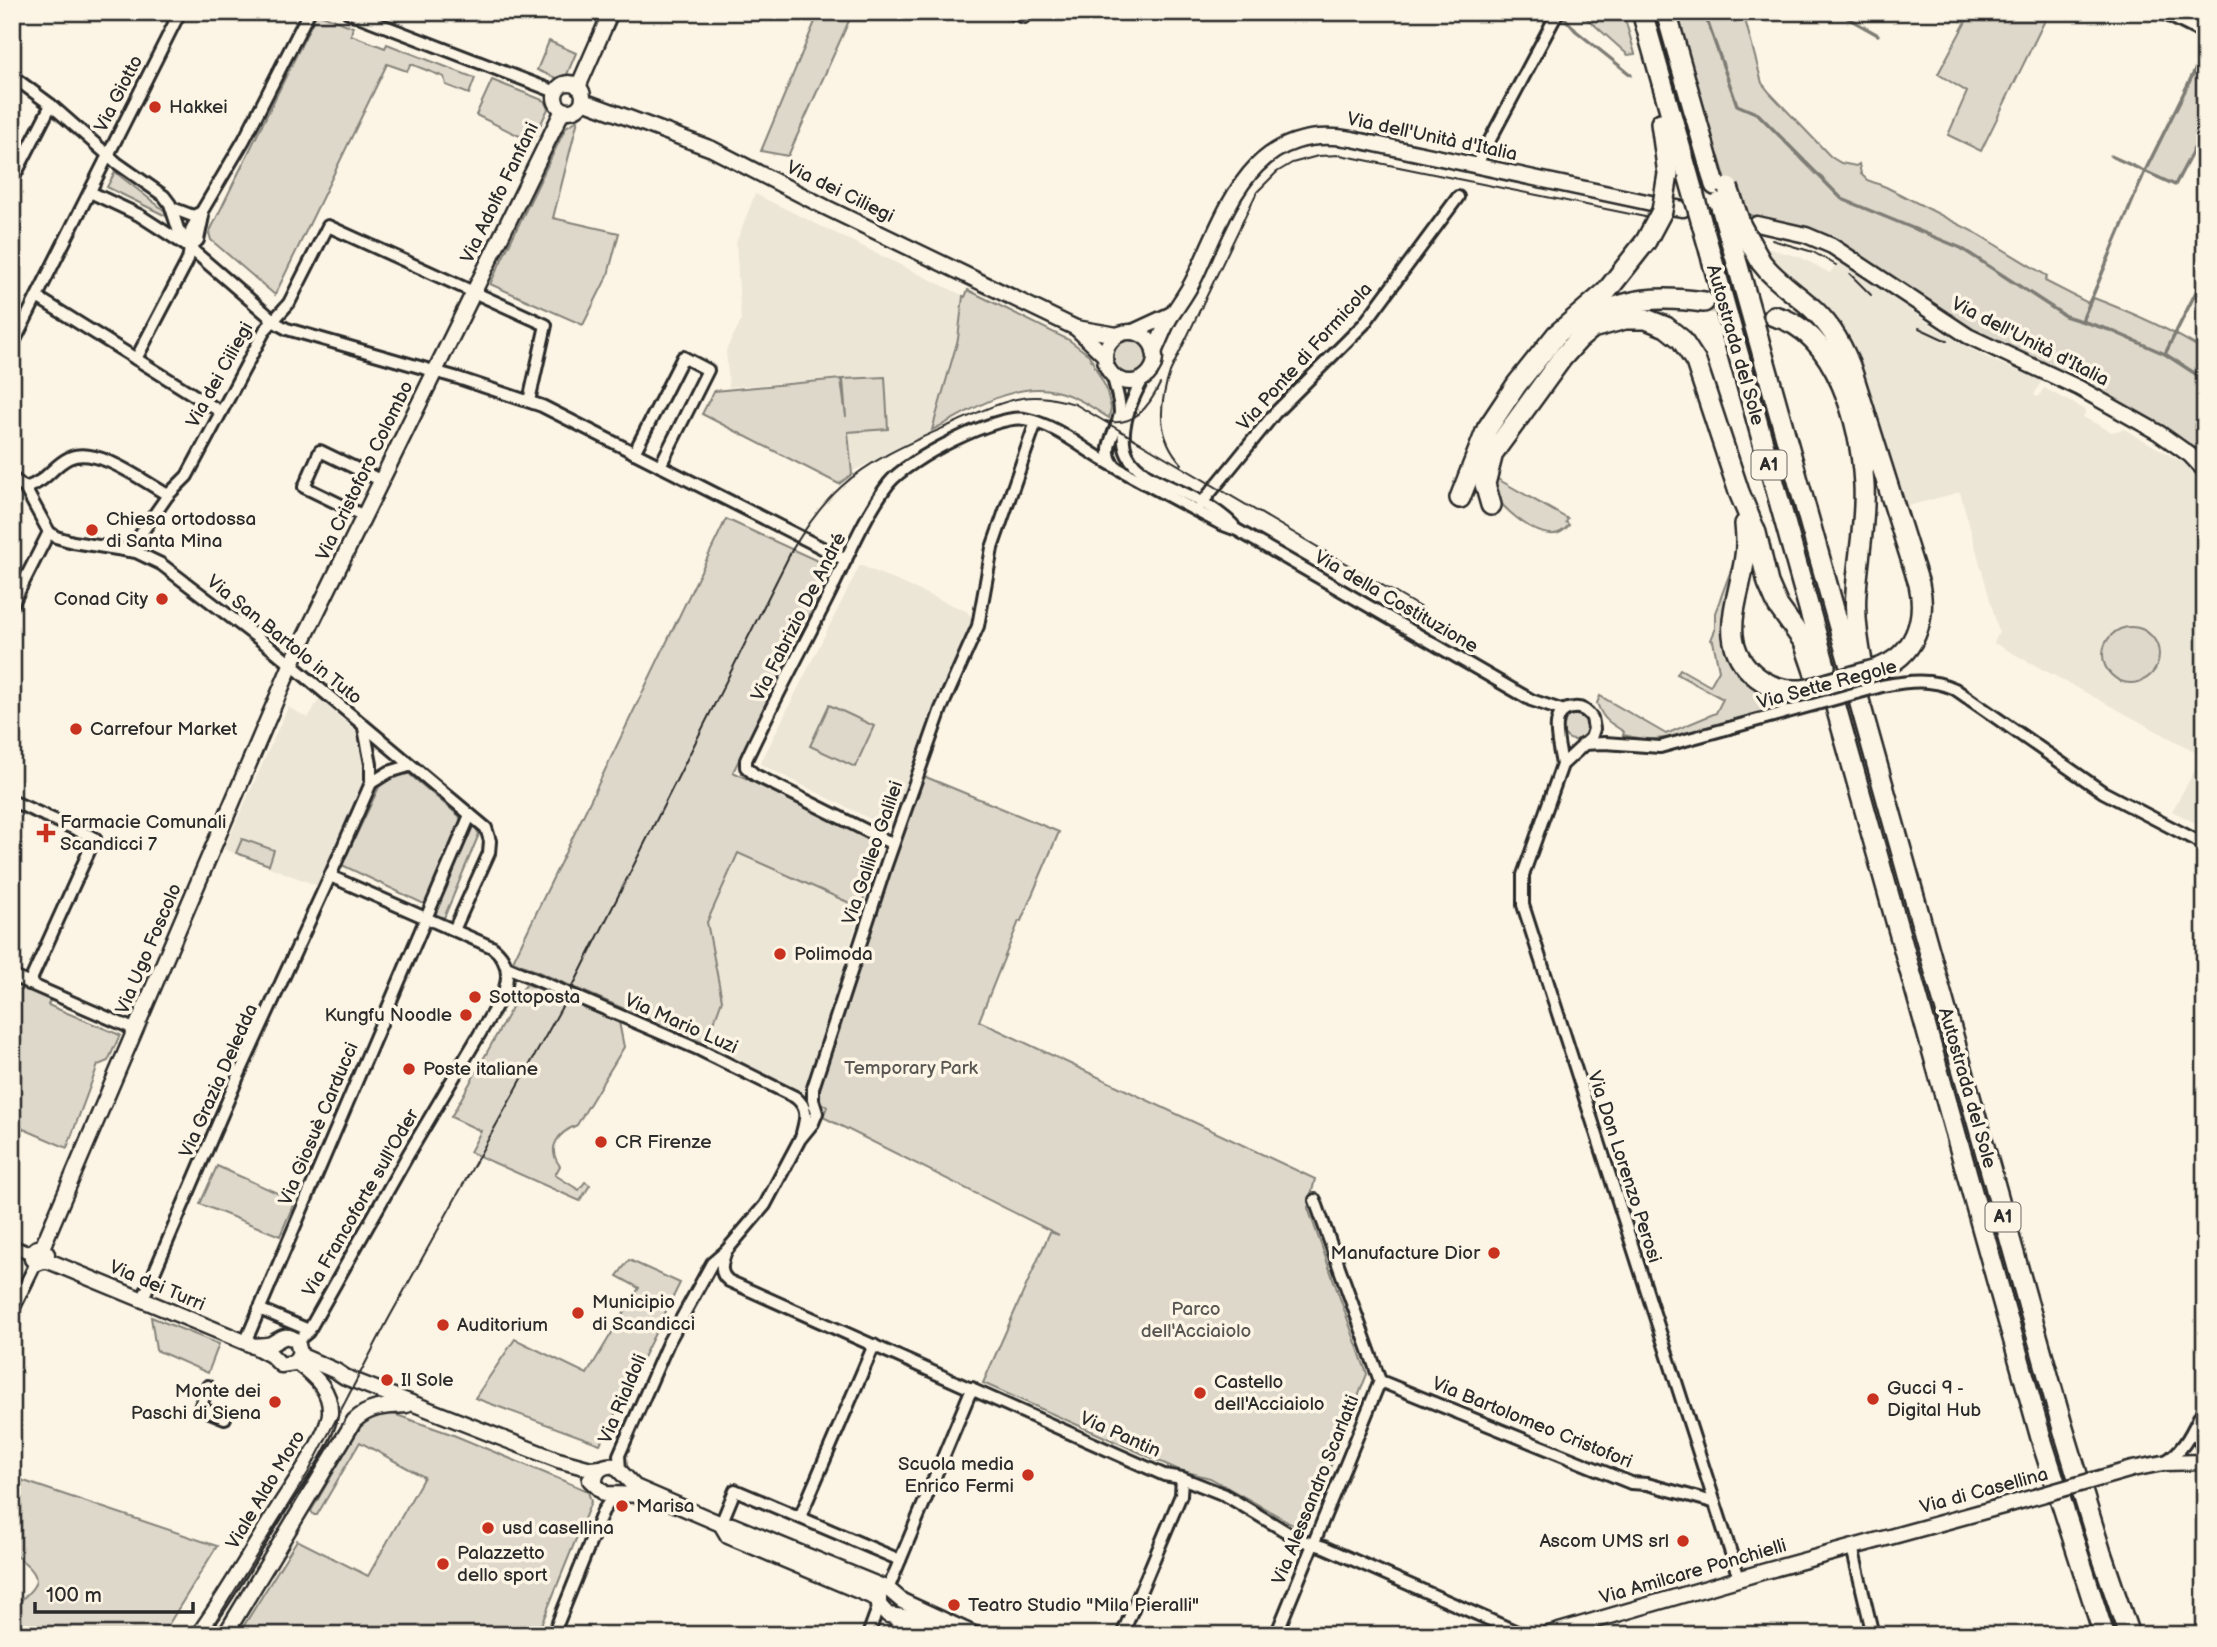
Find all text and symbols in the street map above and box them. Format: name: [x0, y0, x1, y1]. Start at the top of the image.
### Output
street label: Via Giotto: [90, 52, 148, 136]
place label: Hakkei: [169, 96, 228, 119]
marker: Hakkei: [147, 99, 163, 115]
street label: Via dell'Unità d'Italia: [1345, 108, 1519, 166]
street label: Via Adolfo Fanfani: [456, 119, 544, 267]
street label: Via dei Ciliegi: [782, 156, 898, 228]
street label: Autostrada del Sole: [1701, 262, 1769, 428]
street label: Via Ponte di Formicola: [1232, 278, 1378, 436]
street label: Via dell'Unità d'Italia: [1947, 292, 2113, 392]
street label: Via dei Ciliegi: [182, 318, 258, 432]
street label: Via Cristoforo Colombo: [311, 377, 419, 565]
road number: A1: [1752, 450, 1786, 480]
place label: Chiesa ortodossa di Santa Mina: [106, 508, 256, 553]
marker: Chiesa ortodossa di Santa Mina: [84, 522, 100, 538]
street label: Via Fabrizio De André: [746, 529, 852, 705]
street label: Via della Costituzione: [1310, 546, 1482, 658]
street label: Via San Bartolo in Tuto: [202, 570, 366, 710]
place label: Conad City: [54, 588, 148, 611]
marker: Conad City: [154, 591, 170, 607]
street label: Via Sette Regole: [1755, 655, 1899, 715]
place label: Carrefour Market: [90, 718, 237, 741]
marker: Carrefour Market: [68, 721, 84, 737]
street label: Via Galileo Galilei: [838, 778, 908, 928]
place label: Farmacie Comunali Scandicci 7: [60, 811, 226, 856]
marker: Farmacie Comunali Scandicci 7: [38, 825, 54, 841]
street label: Via Ugo Foscolo: [111, 880, 187, 1018]
place label: Polimoda: [794, 943, 873, 966]
marker: Polimoda: [772, 946, 788, 962]
place label: Sottoposta: [489, 986, 580, 1009]
marker: Sottoposta: [467, 989, 483, 1005]
street label: Via Mario Luzi: [621, 989, 741, 1059]
street label: Via Grazia Deledda: [175, 1001, 263, 1161]
place label: Kungfu Noodle: [324, 1004, 452, 1027]
street label: Autostrada del Sole: [1933, 1005, 2001, 1171]
marker: Kungfu Noodle: [458, 1007, 474, 1023]
street label: Via Giosuè Carducci: [274, 1039, 364, 1209]
park label: Temporary Park: [844, 1057, 979, 1080]
place label: Poste italiane: [423, 1058, 538, 1081]
marker: Poste italiane: [401, 1061, 417, 1077]
street label: Via Don Lorenzo Perosi: [1582, 1068, 1666, 1266]
street label: Via Francoforte sull'Oder: [298, 1104, 425, 1301]
place label: CR Firenze: [615, 1131, 711, 1154]
marker: CR Firenze: [593, 1134, 609, 1150]
road number: A1: [1986, 1202, 2021, 1232]
place label: Manufacture Dior: [1330, 1242, 1481, 1265]
marker: Manufacture Dior: [1486, 1245, 1502, 1261]
street label: Via dei Turri: [106, 1255, 208, 1317]
place label: Municipio di Scandicci: [592, 1291, 695, 1336]
park label: Parco dell'Acciaiolo: [1141, 1298, 1251, 1343]
marker: Municipio di Scandicci: [570, 1305, 586, 1321]
place label: Auditorium: [457, 1314, 548, 1337]
marker: Auditorium: [435, 1317, 451, 1333]
street label: Via Rialdoli: [594, 1351, 652, 1447]
place label: Il Sole: [401, 1369, 454, 1392]
place label: Castello dell'Acciaiolo: [1214, 1371, 1325, 1416]
marker: Il Sole: [379, 1372, 395, 1388]
street label: Via Bartolomeo Cristofori: [1428, 1372, 1636, 1474]
place label: Gucci 9 - Digital Hub: [1887, 1377, 1982, 1422]
place label: Monte dei Paschi di Siena: [131, 1380, 261, 1425]
marker: Castello dell'Acciaiolo: [1192, 1385, 1208, 1401]
marker: Gucci 9 - Digital Hub: [1865, 1391, 1881, 1407]
street label: Via Alessandro Scarlatti: [1267, 1392, 1365, 1588]
marker: Monte dei Paschi di Siena: [267, 1394, 283, 1410]
street label: Via Pantin: [1076, 1407, 1164, 1463]
street label: Viale Aldo Moro: [222, 1426, 310, 1554]
place label: Scuola media Enrico Fermi: [898, 1453, 1014, 1498]
street label: Via di Casellina: [1917, 1463, 2051, 1519]
marker: Scuola media Enrico Fermi: [1020, 1467, 1036, 1483]
place label: Marisa: [636, 1495, 695, 1518]
marker: Marisa: [614, 1498, 630, 1514]
place label: usd casellina: [502, 1517, 614, 1540]
marker: usd casellina: [480, 1520, 496, 1536]
place label: Ascom UMS srl: [1540, 1530, 1669, 1553]
marker: Ascom UMS srl: [1675, 1533, 1691, 1549]
street label: Via Amilcare Ponchielli: [1597, 1534, 1789, 1610]
place label: Palazzetto dello sport: [457, 1542, 548, 1587]
marker: Palazzetto dello sport: [435, 1556, 451, 1572]
scale bar: [35, 1570, 192, 1614]
text: 100 m: [46, 1583, 102, 1608]
place label: Teatro Studio "Mila Pieralli": [968, 1594, 1199, 1617]
marker: Teatro Studio "Mila Pieralli": [946, 1597, 962, 1613]

